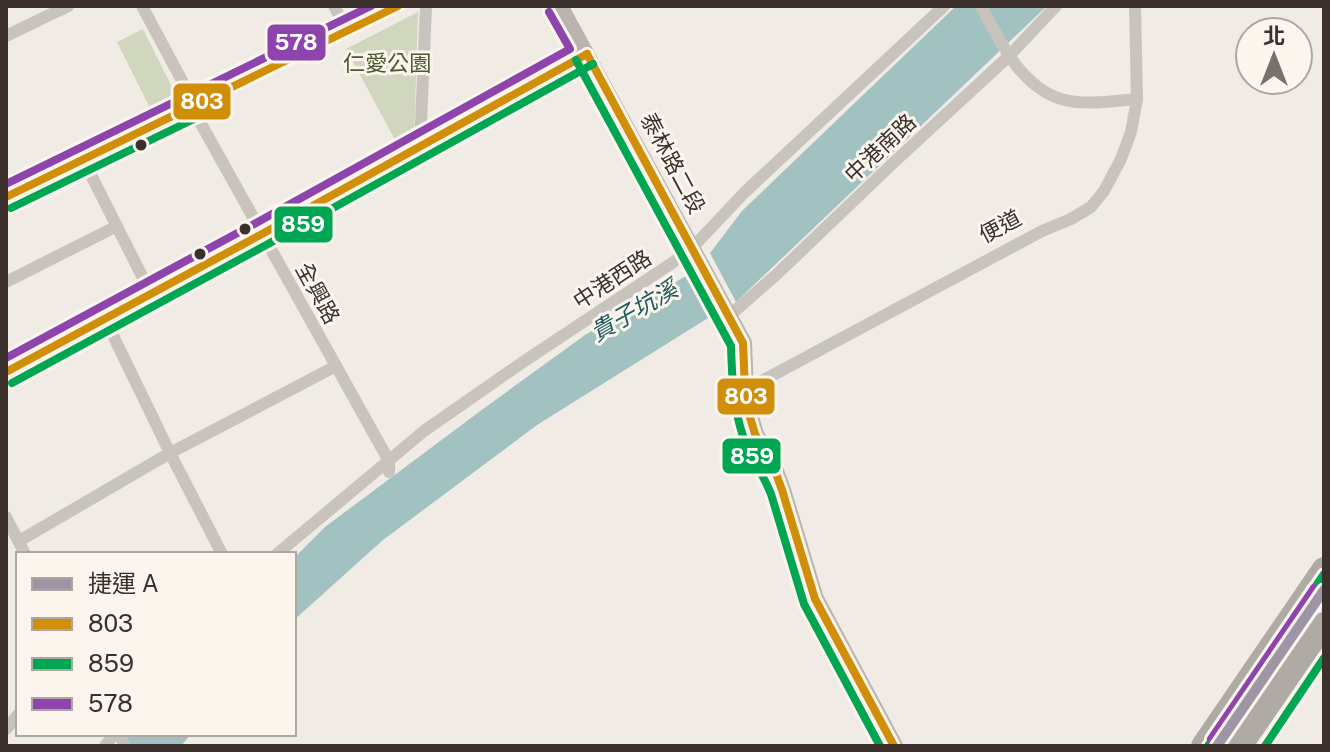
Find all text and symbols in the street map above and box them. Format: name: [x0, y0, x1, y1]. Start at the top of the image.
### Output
north arrow: [1234, 16, 1314, 96]
line badge: 578: [266, 23, 327, 62]
text: 北: [1263, 23, 1285, 49]
text: 578: [274, 29, 318, 55]
park label: 仁愛公園: [343, 50, 431, 76]
line badge: 803: [172, 82, 232, 121]
text: 803: [180, 88, 224, 114]
street label: 泰林路二段: [636, 108, 710, 218]
street label: 中港南路: [839, 108, 921, 188]
unlabelled marker: [133, 137, 149, 153]
street label: 便道: [974, 204, 1026, 248]
line badge: 859: [273, 205, 334, 244]
text: 859: [281, 211, 325, 237]
unlabelled marker: [237, 221, 253, 237]
street label: 中港西路: [568, 244, 656, 314]
unlabelled marker: [192, 246, 208, 262]
street label: 全興路: [291, 258, 345, 328]
water label: 貴子坑溪: [585, 273, 685, 346]
line badge: 803: [716, 377, 776, 416]
text: 803: [724, 383, 768, 409]
line badge: 859: [721, 437, 782, 475]
text: 859: [730, 443, 774, 469]
legend: [16, 552, 296, 736]
text: 捷運 A: [88, 569, 159, 597]
text: 803: [88, 609, 133, 637]
text: 859: [88, 649, 134, 677]
text: 578: [88, 689, 133, 717]

